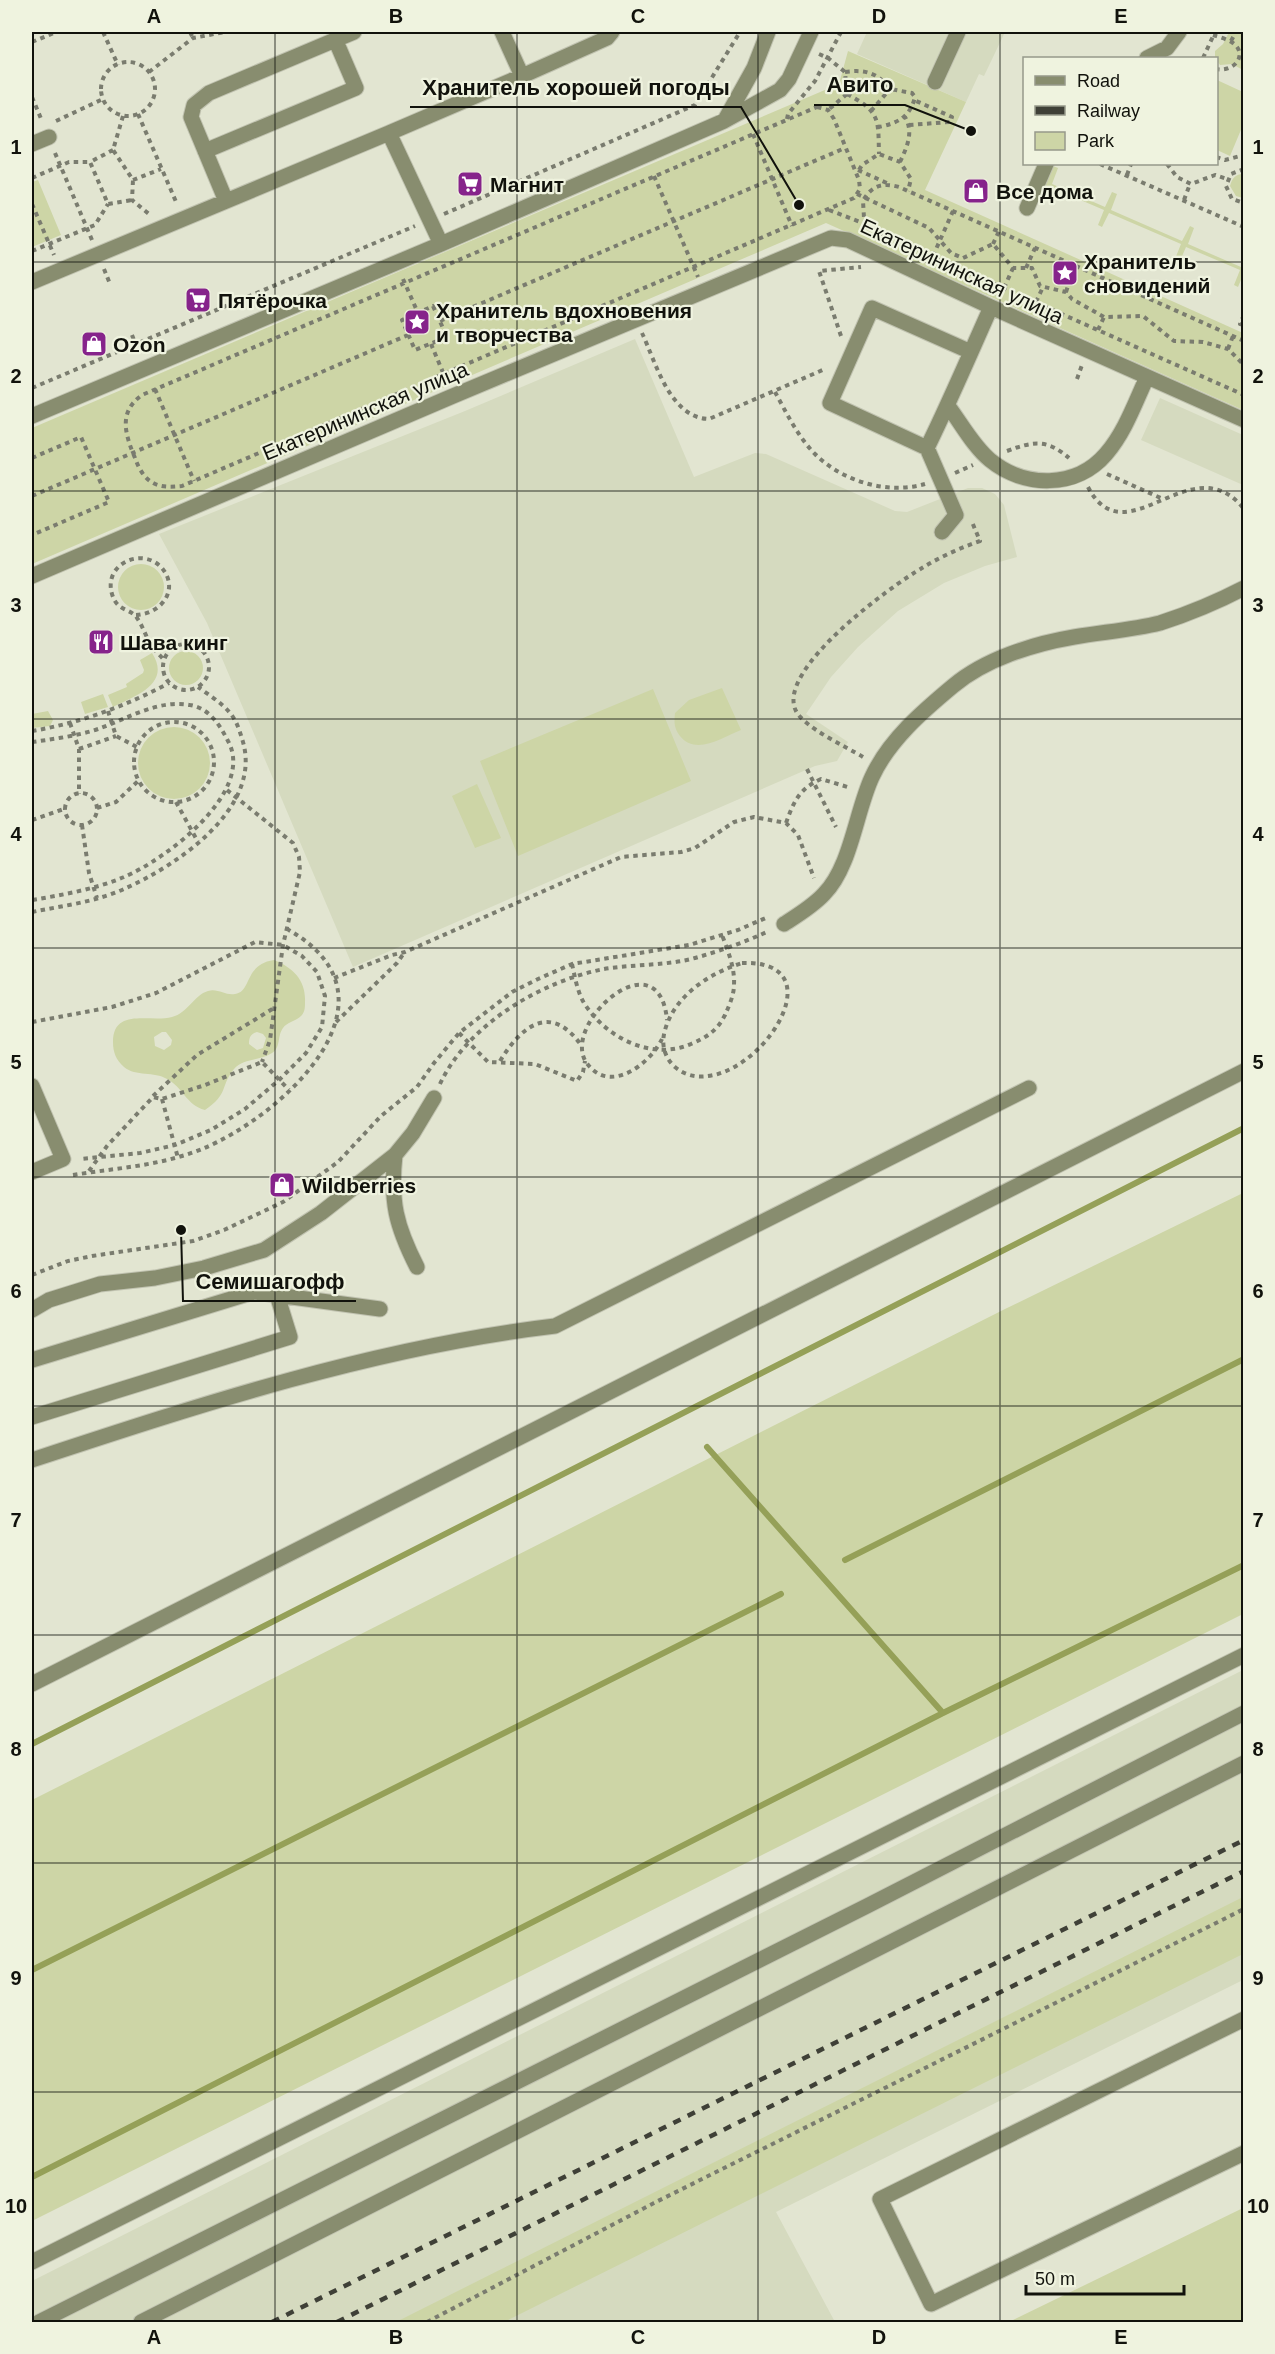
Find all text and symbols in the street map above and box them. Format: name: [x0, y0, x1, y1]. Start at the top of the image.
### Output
text: A: [147, 5, 161, 27]
text: B: [389, 5, 403, 27]
text: C: [631, 5, 645, 27]
text: D: [872, 5, 886, 27]
text: E: [1114, 5, 1128, 27]
legend: [1023, 57, 1218, 165]
callout: Авито: [814, 65, 905, 105]
callout: Хранитель хорошей погоды: [410, 67, 741, 107]
text: Road: [1077, 71, 1120, 91]
text: Авито: [827, 72, 893, 97]
text: Хранитель хорошей погоды: [422, 75, 730, 100]
text: Railway: [1077, 101, 1140, 121]
text: Park: [1077, 131, 1115, 151]
text: 1: [10, 136, 22, 158]
text: 1: [1252, 136, 1264, 158]
supermarket icon: Магнит: [455, 169, 485, 199]
place label: Магнит: [490, 173, 564, 196]
shop icon: Все дома: [961, 176, 991, 206]
place label: Все дома: [996, 180, 1093, 203]
street label: Екатерининская улица: [857, 214, 1067, 328]
place label: Хранитель сновидений: [1084, 250, 1211, 297]
place icon: Хранитель сновидений: [1050, 258, 1080, 288]
supermarket icon: Пятёрочка: [183, 285, 213, 315]
place label: Пятёрочка: [218, 289, 327, 312]
place label: Хранитель вдохновения и творчества: [436, 299, 692, 346]
place icon: Хранитель вдохновения и творчества: [402, 307, 432, 337]
shop icon: Ozon: [79, 329, 109, 359]
place label: Ozon: [113, 333, 166, 356]
street label: Екатерининская улица: [259, 357, 472, 465]
text: 2: [10, 365, 22, 387]
text: 2: [1252, 365, 1264, 387]
text: 3: [10, 594, 22, 616]
text: 3: [1252, 594, 1264, 616]
restaurant icon: Шава кинг: [86, 627, 116, 657]
place label: Шава кинг: [120, 631, 228, 654]
text: 4: [10, 823, 22, 845]
text: 4: [1252, 823, 1264, 845]
text: 5: [10, 1051, 22, 1073]
text: 5: [1252, 1051, 1264, 1073]
shop icon: Wildberries: [267, 1170, 297, 1200]
place label: Wildberries: [302, 1174, 416, 1197]
callout: Семишагофф: [183, 1261, 356, 1301]
text: Семишагофф: [195, 1269, 345, 1294]
text: 6: [10, 1280, 22, 1302]
text: 6: [1252, 1280, 1264, 1302]
text: 7: [10, 1509, 22, 1531]
text: 7: [1252, 1509, 1264, 1531]
text: 8: [10, 1738, 22, 1760]
text: 8: [1252, 1738, 1264, 1760]
text: 9: [10, 1967, 22, 1989]
text: 9: [1252, 1967, 1264, 1989]
text: 10: [5, 2195, 27, 2217]
text: 10: [1247, 2195, 1269, 2217]
scale bar: [1026, 2258, 1184, 2296]
text: 50 m: [1035, 2269, 1075, 2289]
text: A: [147, 2326, 161, 2348]
text: B: [389, 2326, 403, 2348]
text: C: [631, 2326, 645, 2348]
text: D: [872, 2326, 886, 2348]
text: E: [1114, 2326, 1128, 2348]

